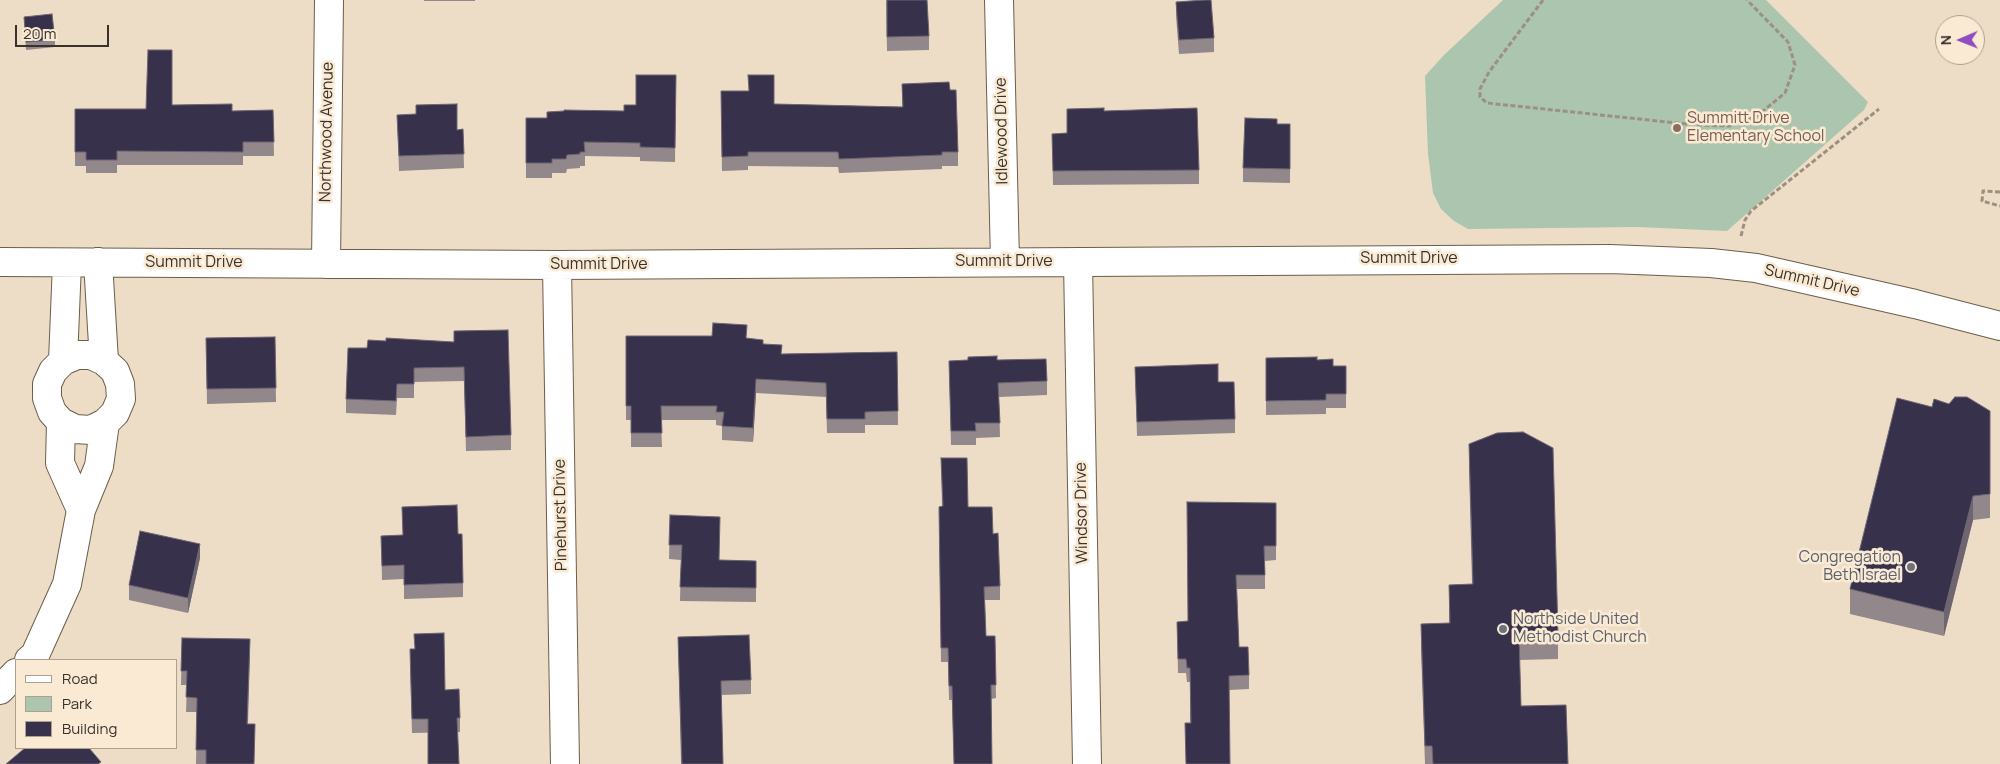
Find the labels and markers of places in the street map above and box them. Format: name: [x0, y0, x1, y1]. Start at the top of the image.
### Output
place label: Summitt Drive Elementary School: [1687, 109, 1825, 147]
marker: Summitt Drive Elementary School: [1671, 122, 1683, 134]
place label: Congregation Beth Israel: [1799, 548, 1901, 586]
marker: Congregation Beth Israel: [1905, 561, 1917, 573]
place label: Northside United Methodist Church: [1513, 610, 1647, 648]
marker: Northside United Methodist Church: [1497, 623, 1509, 635]

